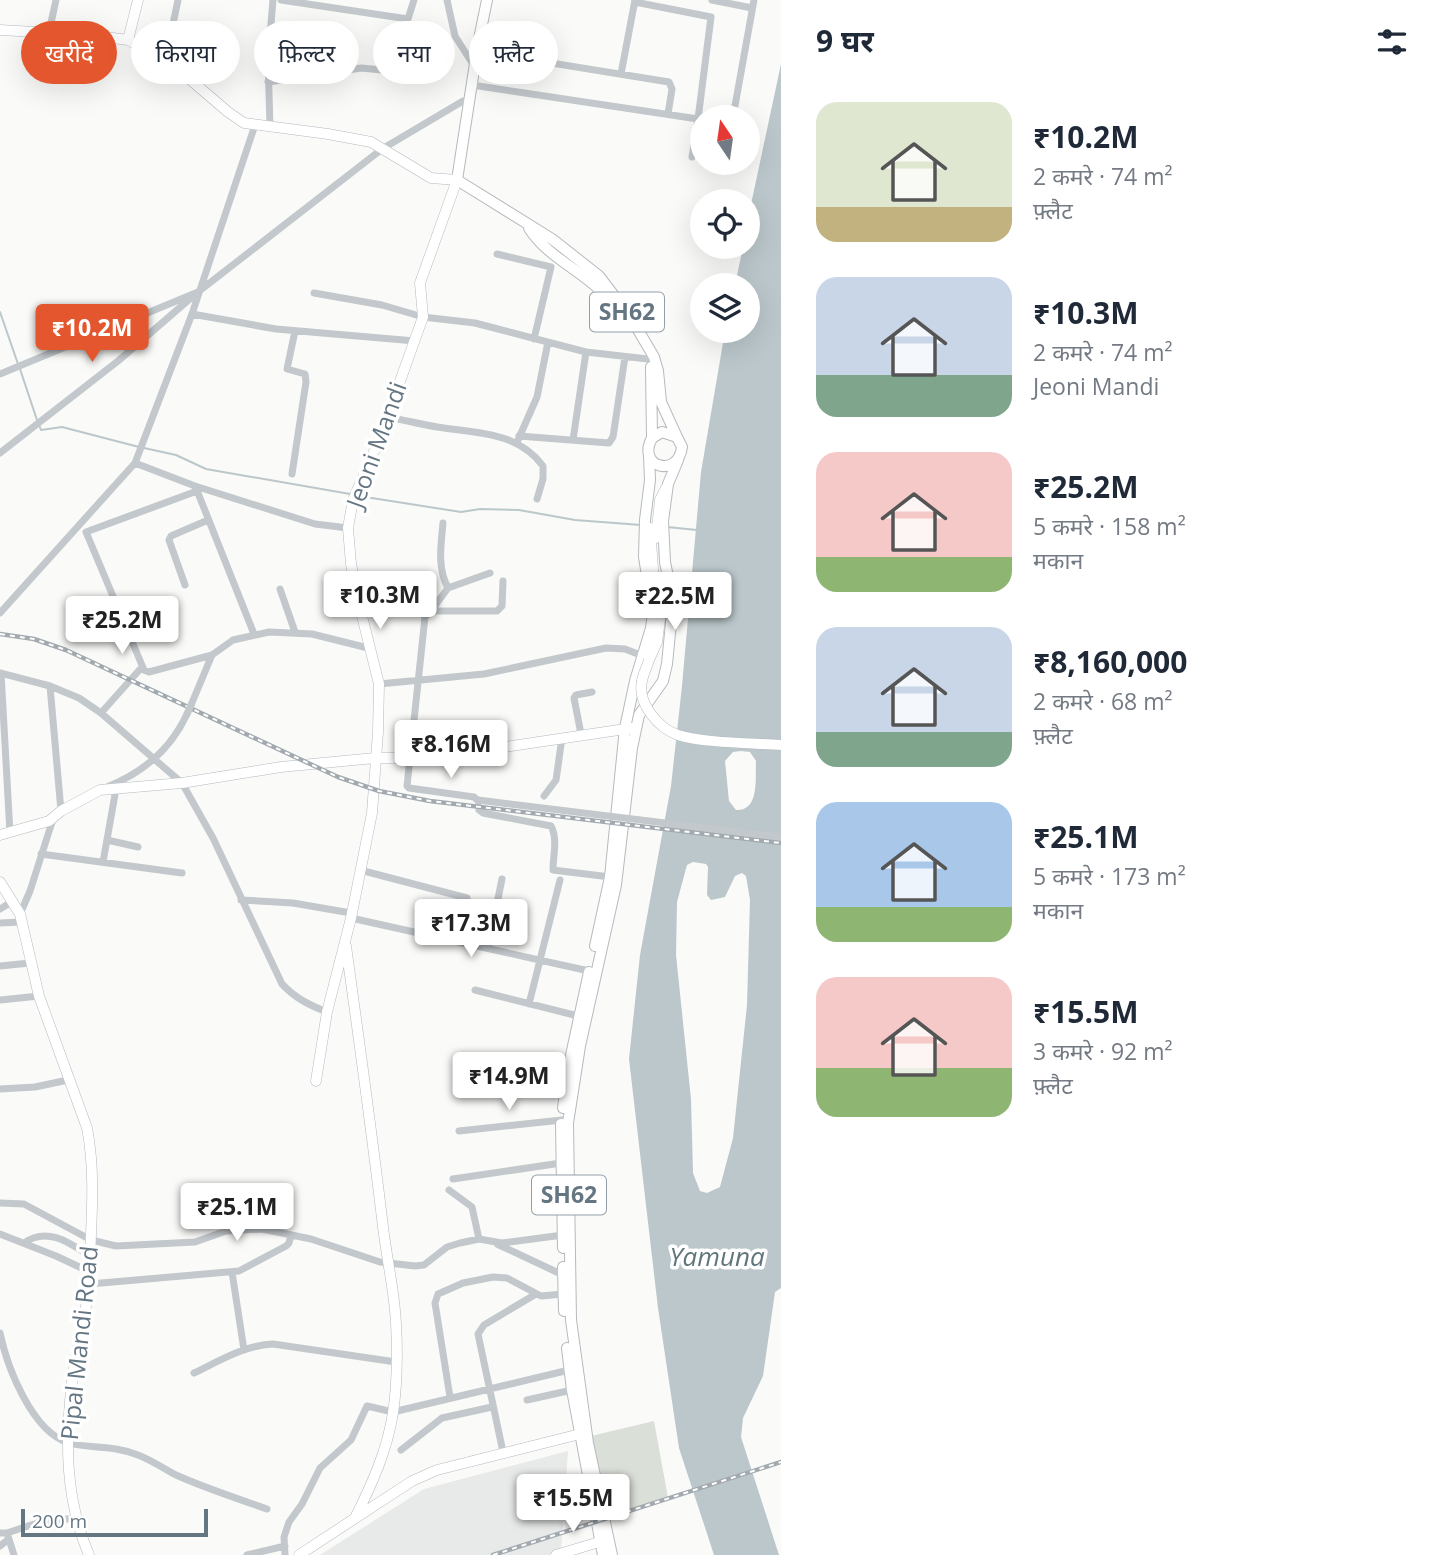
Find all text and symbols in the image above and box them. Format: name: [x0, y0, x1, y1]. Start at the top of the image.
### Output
text: 9 घर: [816, 20, 874, 61]
chip: खरीदें: [21, 21, 117, 84]
chip: किराया: [131, 21, 240, 84]
chip: फ़िल्टर: [254, 21, 359, 84]
chip: नया: [373, 21, 455, 84]
chip: फ़्लैट: [469, 21, 558, 84]
icon: filters: [1373, 23, 1411, 61]
north arrow: [690, 105, 760, 175]
map controls: [690, 105, 760, 343]
text: ₹10.2M: [1033, 116, 1138, 157]
icon: home: [872, 130, 956, 214]
text: 2 कमरे · 74 m²: [1033, 160, 1173, 192]
button: locate: [690, 189, 760, 259]
text: फ़्लैट: [1033, 194, 1073, 226]
button: layers: [690, 273, 760, 343]
road number: SH62: [590, 292, 664, 332]
text: ₹10.3M: [1033, 292, 1138, 333]
pin: ₹10.2M: [35, 304, 149, 364]
icon: home: [872, 305, 956, 389]
text: ₹10.2M: [52, 311, 132, 343]
text: 2 कमरे · 74 m²: [1033, 336, 1173, 368]
text: Jeoni Mandi: [1033, 370, 1159, 402]
street label: Jeoni Mandi: [337, 377, 414, 514]
text: ₹25.2M: [1033, 466, 1138, 507]
icon: home: [872, 480, 956, 564]
text: 5 कमरे · 158 m²: [1033, 510, 1186, 542]
text: मकान: [1033, 544, 1083, 576]
pin: ₹10.3M: [323, 572, 437, 631]
pin: ₹22.5M: [618, 572, 732, 632]
text: ₹10.3M: [340, 578, 420, 610]
text: ₹22.5M: [635, 579, 715, 611]
pin: ₹25.2M: [65, 596, 179, 656]
text: ₹25.2M: [82, 603, 162, 635]
text: ₹8,160,000: [1033, 641, 1187, 682]
icon: home: [872, 655, 956, 739]
text: 2 कमरे · 68 m²: [1033, 685, 1173, 717]
text: फ़्लैट: [1033, 719, 1073, 751]
pin: ₹8.16M: [394, 720, 508, 780]
text: ₹8.16M: [411, 727, 491, 759]
text: ₹25.1M: [1033, 816, 1138, 857]
icon: home: [872, 830, 956, 914]
text: 5 कमरे · 173 m²: [1033, 860, 1186, 892]
text: मकान: [1033, 894, 1083, 926]
pin: ₹17.3M: [414, 900, 528, 959]
text: ₹17.3M: [431, 906, 511, 938]
text: ₹15.5M: [1033, 991, 1138, 1032]
icon: home: [872, 1005, 956, 1089]
text: 3 कमरे · 92 m²: [1033, 1035, 1173, 1067]
pin: ₹14.9M: [452, 1052, 566, 1112]
text: ₹14.9M: [469, 1059, 549, 1091]
text: फ़्लैट: [1033, 1069, 1073, 1101]
road number: SH62: [532, 1176, 606, 1214]
pin: ₹25.1M: [180, 1184, 294, 1243]
text: ₹25.1M: [197, 1190, 277, 1222]
water label: Yamuna: [669, 1238, 765, 1274]
street label: Pipal Mandi Road: [52, 1244, 105, 1441]
pin: ₹15.5M: [516, 1474, 630, 1534]
text: ₹15.5M: [533, 1481, 613, 1513]
scale bar: [21, 1506, 208, 1538]
text: 200 m: [32, 1508, 87, 1534]

